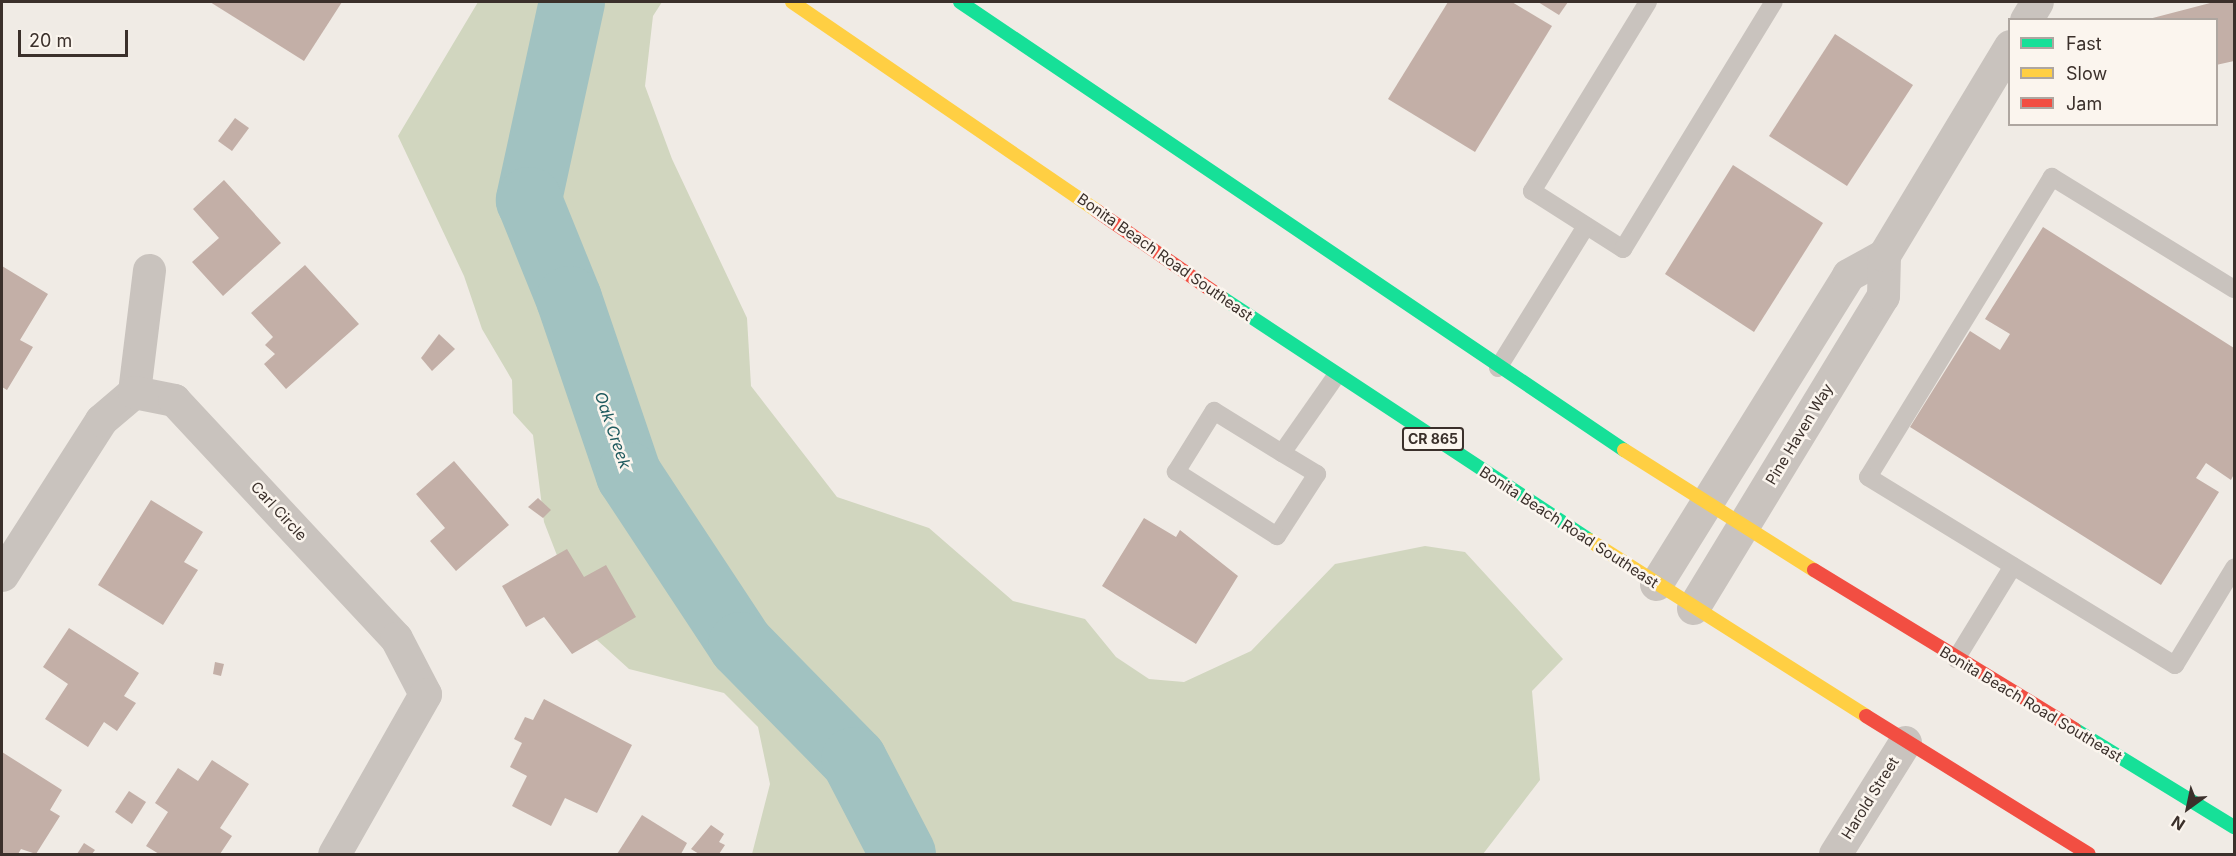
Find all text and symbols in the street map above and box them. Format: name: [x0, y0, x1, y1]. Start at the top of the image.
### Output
scale bar: [21, 18, 130, 56]
legend: [2008, 18, 2218, 126]
text: 20 m: [29, 30, 72, 51]
text: Fast: [2066, 33, 2102, 54]
text: Slow: [2066, 63, 2107, 84]
text: Jam: [2066, 93, 2102, 114]
street label: Bonita Beach Road Southeast: [1074, 190, 1256, 324]
street label: Pine Haven Way: [1762, 380, 1836, 488]
water label: Oak Creek: [591, 389, 635, 471]
road number: CR 865: [1402, 428, 1464, 450]
street label: Bonita Beach Road Southeast: [1476, 462, 1662, 592]
street label: Carl Circle: [247, 478, 311, 544]
street label: Bonita Beach Road Southeast: [1937, 642, 2125, 766]
street label: Harold Street: [1838, 754, 1902, 842]
north arrow: [2158, 778, 2218, 838]
text: N: [2168, 811, 2189, 835]

